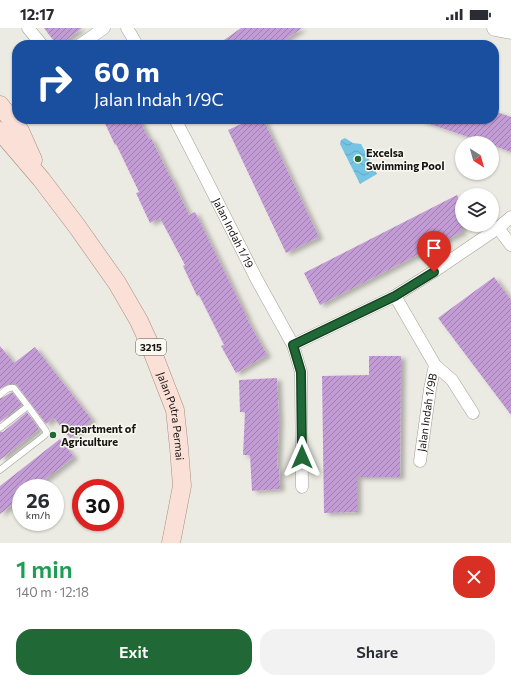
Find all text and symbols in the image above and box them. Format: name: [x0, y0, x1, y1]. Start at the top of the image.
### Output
text: 12:17: [20, 5, 54, 23]
text: 60 m: [94, 54, 160, 88]
icon: right: [28, 56, 80, 108]
text: Jalan Indah 1/9C: [94, 88, 224, 110]
north arrow: [455, 136, 499, 180]
map controls: [455, 136, 499, 232]
place label: Excelsa Swimming Pool: [366, 146, 444, 172]
marker: Excelsa Swimming Pool: [353, 154, 363, 164]
button: layers: [455, 188, 499, 232]
street label: Jalan Indah 1/19: [210, 196, 257, 270]
pin: [417, 231, 451, 272]
icon: arrive: [423, 237, 445, 259]
road number: 3215: [136, 339, 166, 355]
street label: Jalan Putra Permai: [154, 370, 187, 461]
street label: Jalan Indah 1/9B: [414, 372, 439, 453]
place label: Department of Agriculture: [61, 422, 136, 448]
marker: Department of Agriculture: [48, 430, 58, 440]
position arrow: [281, 436, 323, 478]
speed limit sign: 30: [72, 479, 124, 531]
text: 26: [26, 488, 50, 512]
text: km/h: [26, 509, 50, 521]
text: 1 min: [16, 554, 73, 583]
button: close: [453, 556, 495, 598]
text: 140 m · 12:18: [16, 584, 89, 600]
button: Exit: [16, 629, 252, 675]
button: Share: [260, 629, 495, 675]

